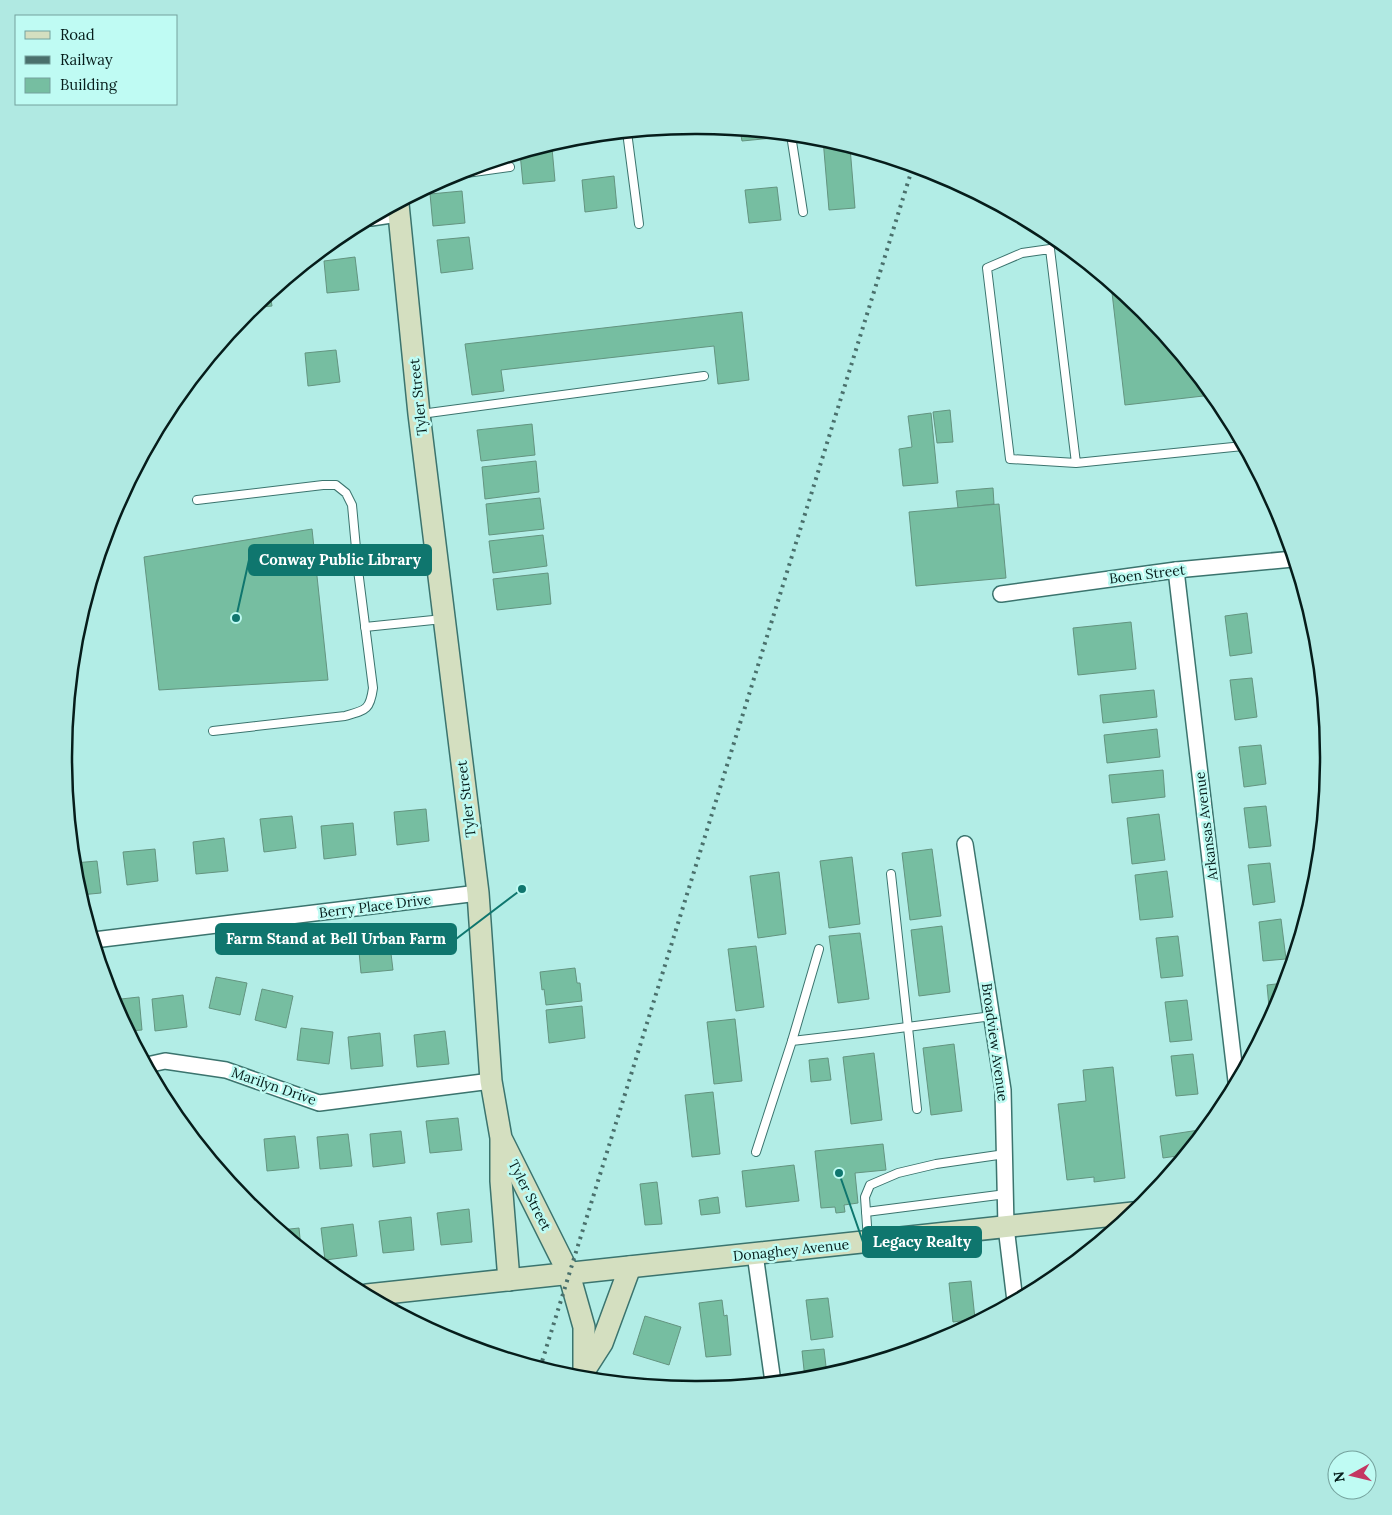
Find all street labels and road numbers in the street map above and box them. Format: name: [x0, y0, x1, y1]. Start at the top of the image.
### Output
street label: Tyler Street: [405, 357, 431, 436]
street label: Boen Street: [1108, 560, 1187, 588]
street label: Tyler Street: [452, 759, 480, 838]
street label: Arkansas Avenue: [1190, 770, 1222, 882]
street label: Berry Place Drive: [318, 890, 432, 922]
street label: Broadview Avenue: [978, 982, 1012, 1103]
street label: Marilyn Drive: [229, 1063, 319, 1109]
street label: Tyler Street: [504, 1157, 556, 1234]
street label: Donaghey Avenue: [732, 1235, 850, 1265]

